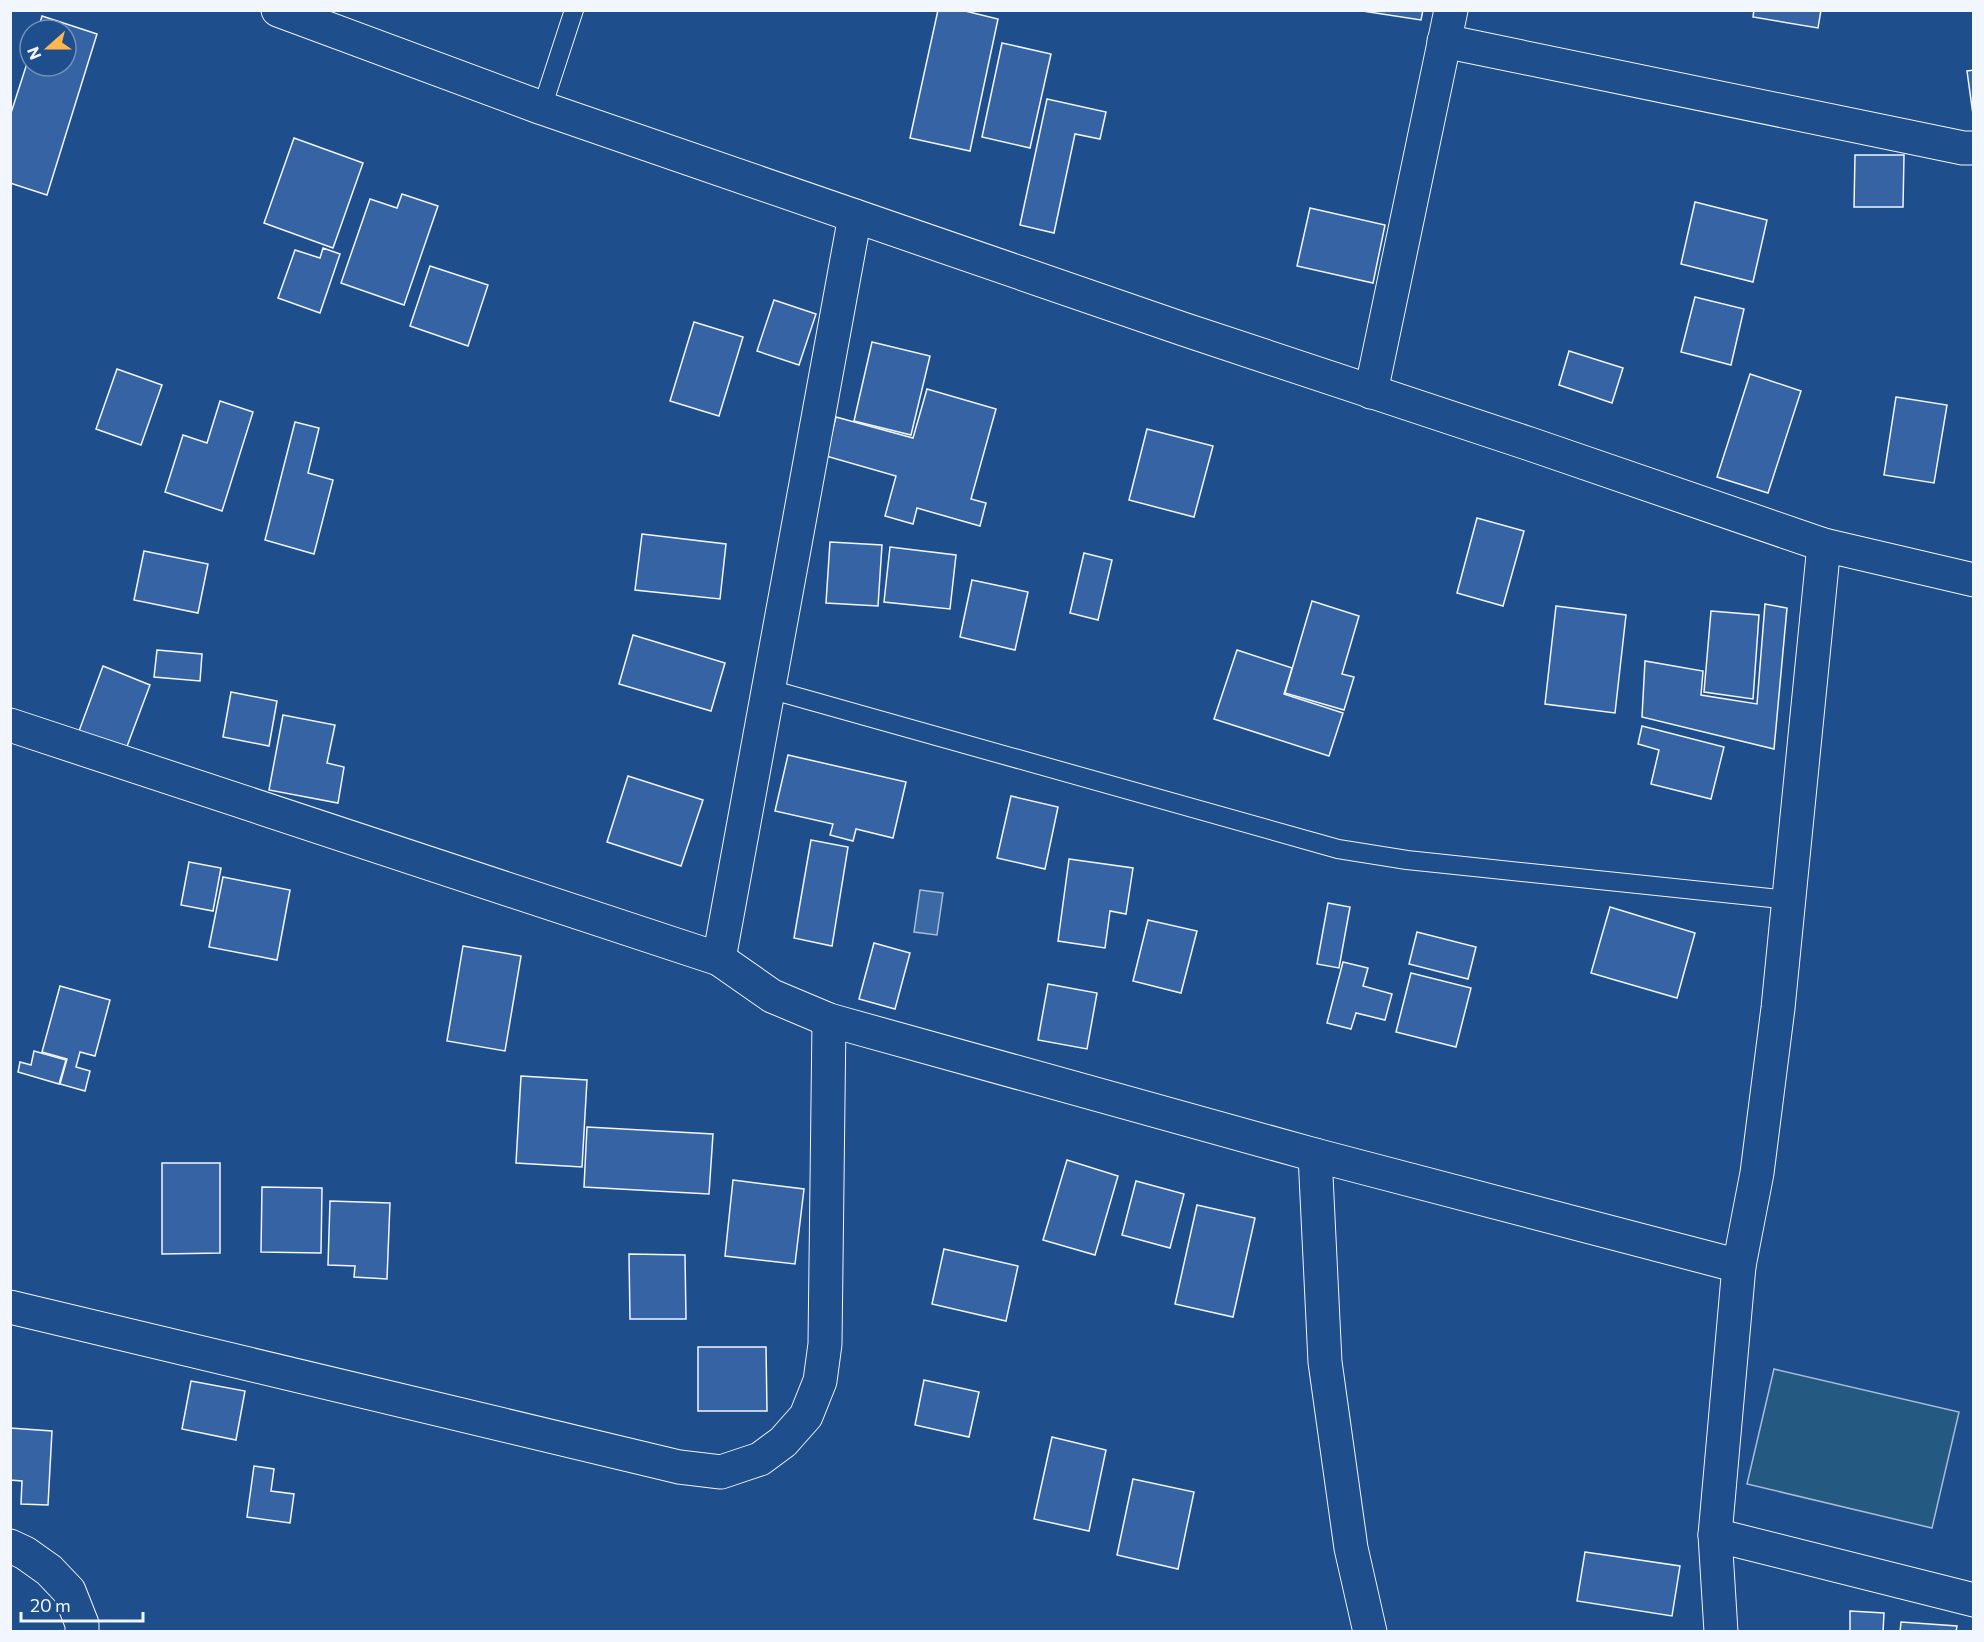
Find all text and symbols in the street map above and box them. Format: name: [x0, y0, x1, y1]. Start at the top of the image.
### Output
north arrow: [18, 18, 78, 78]
text: N: [23, 45, 45, 63]
scale bar: [21, 1585, 142, 1623]
text: 20 m: [30, 1594, 71, 1616]

